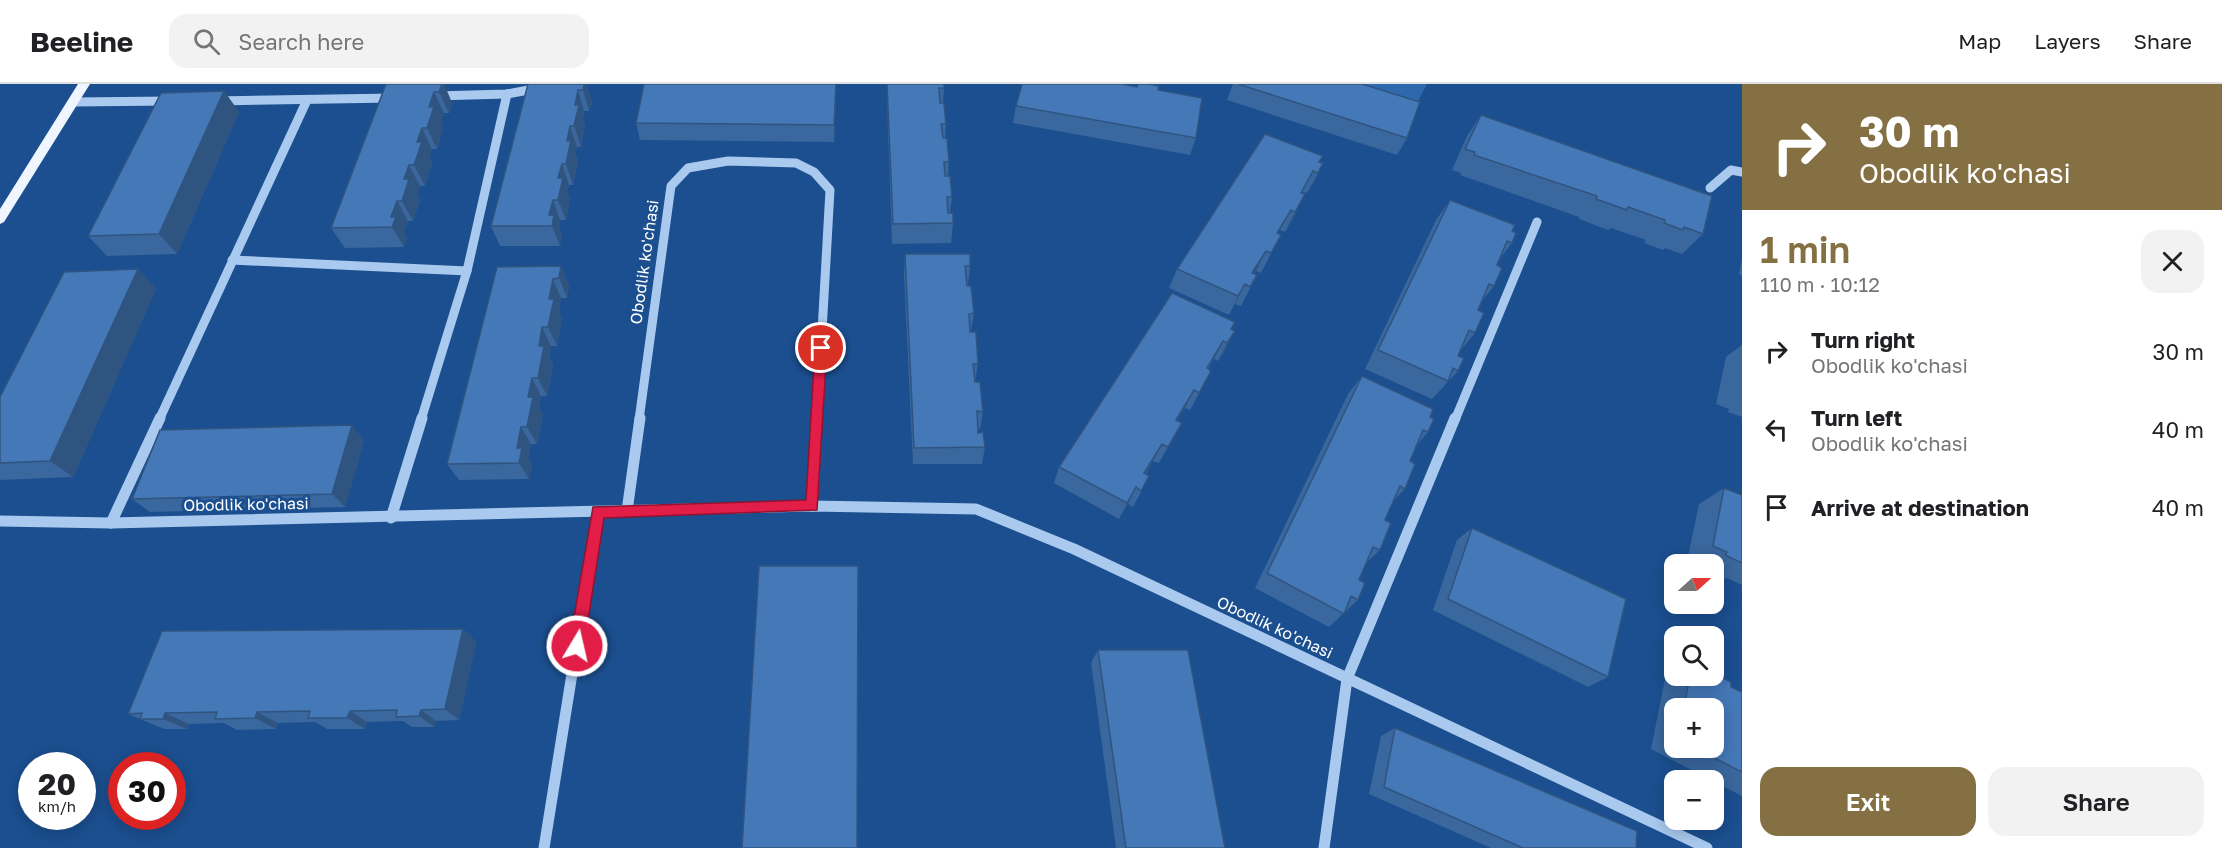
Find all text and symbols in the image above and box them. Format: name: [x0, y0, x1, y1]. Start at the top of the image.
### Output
search box: [169, 14, 589, 68]
text: Beeline: [30, 25, 133, 58]
icon: search: [190, 25, 223, 58]
text: Search here: [238, 28, 364, 55]
text: Map: [1958, 28, 2001, 54]
text: Layers: [2034, 28, 2101, 54]
text: Share: [2134, 28, 2192, 54]
text: 30 m: [1859, 106, 1959, 156]
icon: right: [1760, 108, 1838, 186]
text: Obodlik ko'chasi: [1859, 157, 2071, 189]
street label: Obodlik ko'chasi: [625, 198, 663, 326]
text: 1 min: [1760, 228, 1850, 271]
button: close: [2141, 230, 2204, 293]
text: 110 m · 10:12: [1760, 272, 1880, 296]
pin: [795, 322, 846, 373]
text: Turn right: [1811, 326, 1915, 353]
icon: arrive: [804, 331, 837, 364]
icon: right: [1760, 335, 1793, 368]
text: 30 m: [2153, 338, 2204, 365]
text: Obodlik ko'chasi: [1811, 353, 1968, 377]
text: Turn left: [1811, 404, 1902, 431]
icon: left: [1760, 413, 1793, 446]
text: 40 m: [2152, 416, 2204, 443]
text: Obodlik ko'chasi: [1811, 431, 1968, 455]
icon: arrive: [1760, 491, 1793, 524]
street label: Obodlik ko'chasi: [183, 493, 309, 515]
text: Arrive at destination: [1811, 494, 2029, 521]
text: 40 m: [2152, 494, 2204, 521]
north arrow: [1664, 554, 1724, 614]
map controls: [1664, 554, 1724, 830]
street label: Obodlik ko'chasi: [1214, 591, 1336, 663]
position arrow: [545, 614, 609, 678]
button: search: [1664, 626, 1724, 686]
button: +: [1664, 698, 1724, 758]
speed limit sign: 30: [108, 752, 186, 830]
text: 20: [38, 766, 76, 802]
button: Exit: [1760, 767, 1976, 836]
button: Share: [1988, 767, 2204, 836]
button: −: [1664, 770, 1724, 830]
text: km/h: [38, 797, 76, 815]

